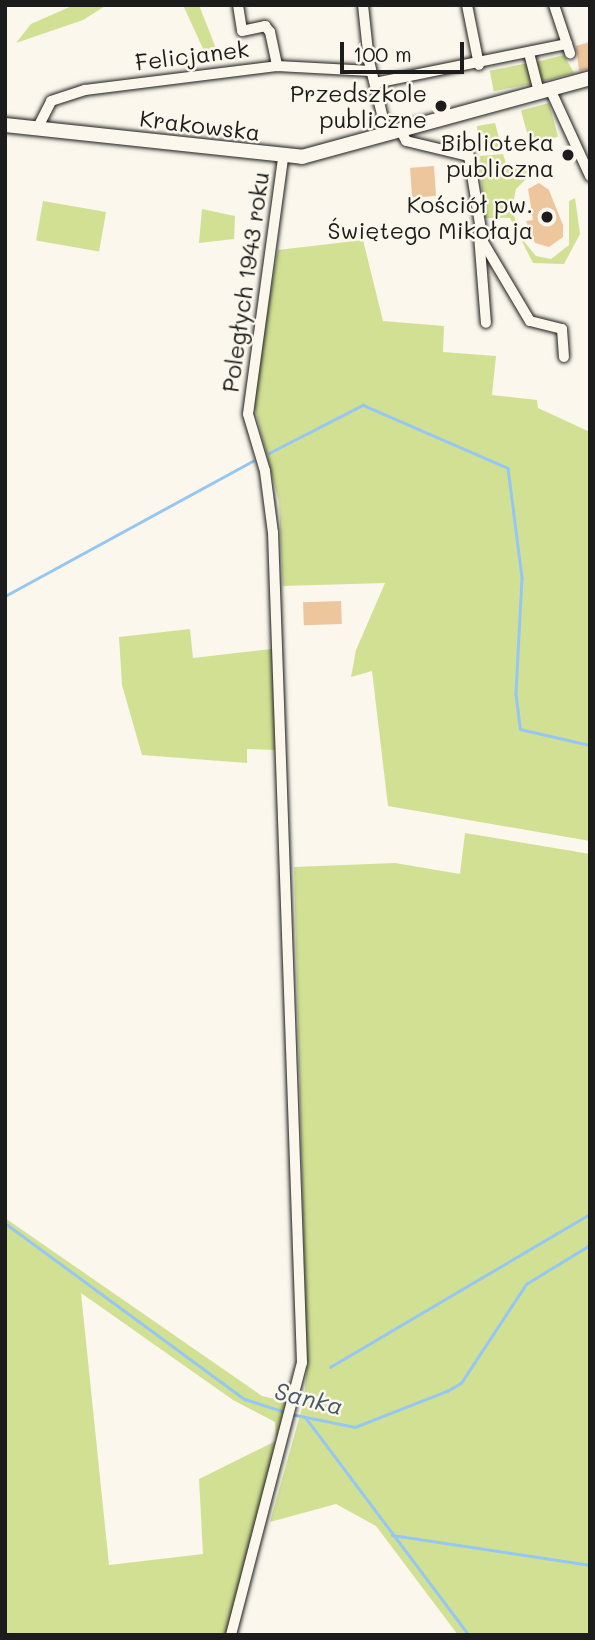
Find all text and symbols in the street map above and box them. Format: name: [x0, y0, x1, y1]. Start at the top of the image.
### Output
scale bar: [343, 28, 467, 72]
street label: Felicjanek: [133, 34, 251, 76]
text: 100 m: [353, 40, 412, 67]
place label: Przedszkole publiczne: [290, 79, 427, 133]
marker: Przedszkole publiczne: [433, 98, 449, 114]
street label: Krakowska: [138, 104, 262, 146]
place label: Biblioteka publiczna: [441, 128, 554, 182]
marker: Biblioteka publiczna: [560, 147, 576, 163]
street label: Poległych 1943 roku: [216, 170, 274, 394]
place label: Kościół pw. Świętego Mikołaja: [327, 190, 533, 244]
marker: Kościół pw. Świętego Mikołaja: [539, 209, 555, 225]
water label: Sanka: [272, 1376, 346, 1420]

